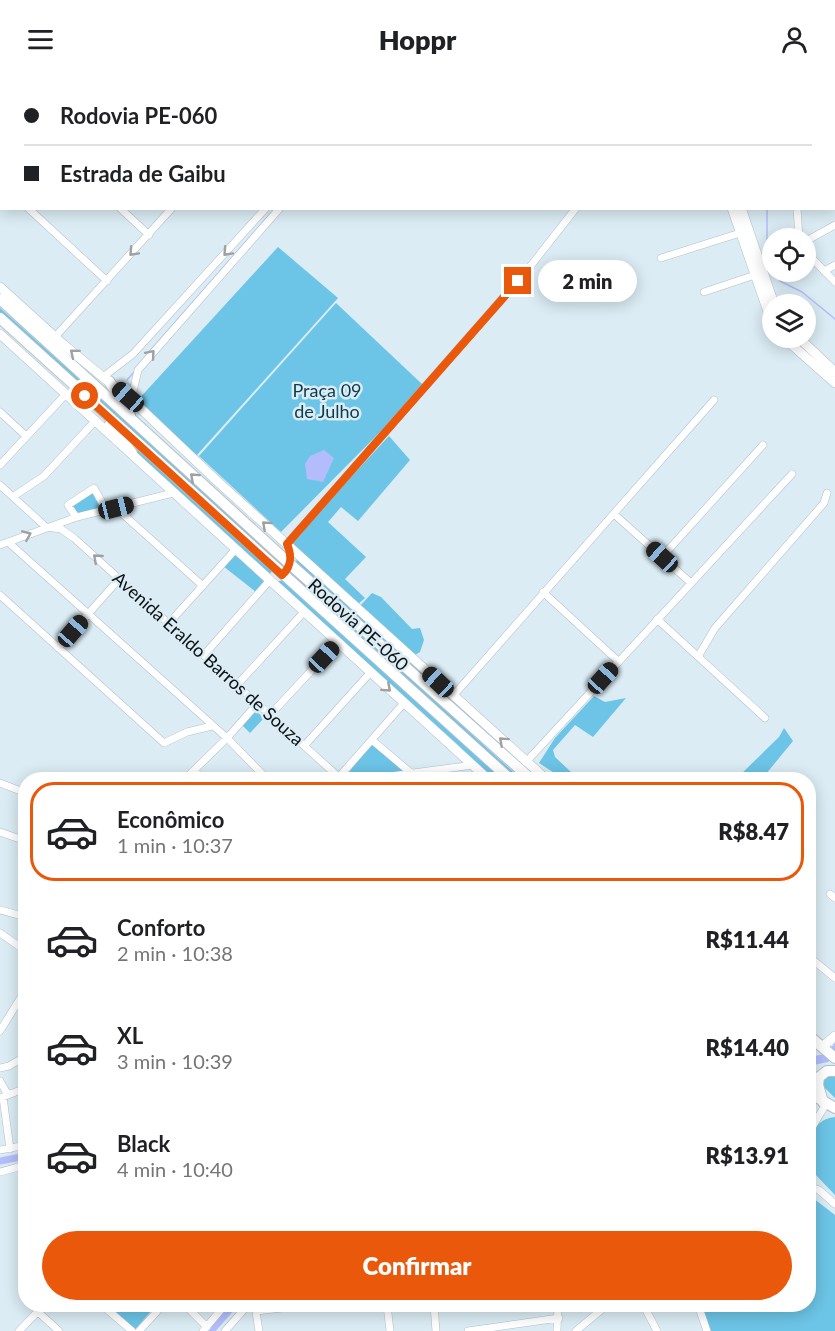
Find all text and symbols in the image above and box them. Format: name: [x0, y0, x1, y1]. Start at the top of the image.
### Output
icon: menu: [24, 23, 57, 56]
text: Hoppr: [379, 23, 456, 56]
icon: person: [778, 23, 811, 56]
text: Rodovia PE-060: [60, 102, 217, 129]
text: Estrada de Gaibu: [60, 160, 226, 187]
map controls: [762, 228, 816, 348]
button: locate: [762, 228, 816, 282]
one-way arrow: [129, 245, 140, 256]
one-way arrow: [223, 245, 234, 255]
callout: 2 min: [539, 260, 638, 302]
route end: [504, 267, 531, 294]
text: 2 min: [563, 269, 612, 293]
button: layers: [762, 294, 816, 348]
one-way arrow: [70, 349, 81, 360]
one-way arrow: [144, 350, 155, 361]
car: [109, 378, 147, 416]
park label: Praça 09 de Julho: [292, 379, 362, 422]
route start: [71, 382, 98, 409]
one-way arrow: [190, 473, 201, 484]
car: [96, 495, 136, 521]
one-way arrow: [262, 521, 273, 532]
one-way arrow: [20, 530, 31, 542]
car: [643, 538, 681, 576]
one-way arrow: [93, 554, 104, 565]
street label: Avenida Eraldo Barros de Souza: [109, 567, 309, 750]
street label: Rodovia PE-060: [304, 573, 413, 675]
car: [54, 612, 92, 650]
car: [305, 638, 343, 676]
car: [584, 659, 622, 697]
car: [419, 663, 457, 701]
one-way arrow: [380, 681, 391, 692]
one-way arrow: [499, 737, 510, 748]
icon: car: [45, 805, 99, 859]
text: Econômico: [117, 806, 224, 833]
text: R$8.47: [718, 818, 789, 845]
text: 1 min · 10:37: [117, 833, 233, 857]
icon: car: [45, 913, 99, 967]
text: Conforto: [117, 914, 205, 941]
text: R$11.44: [705, 926, 789, 953]
text: 2 min · 10:38: [117, 941, 233, 965]
icon: car: [45, 1021, 99, 1075]
text: XL: [117, 1022, 143, 1049]
text: R$14.40: [705, 1034, 789, 1061]
text: 3 min · 10:39: [117, 1049, 233, 1073]
icon: car: [45, 1129, 99, 1183]
text: Black: [117, 1130, 170, 1157]
text: R$13.91: [705, 1142, 789, 1169]
text: 4 min · 10:40: [117, 1157, 233, 1181]
button: Confirmar: [42, 1231, 792, 1300]

